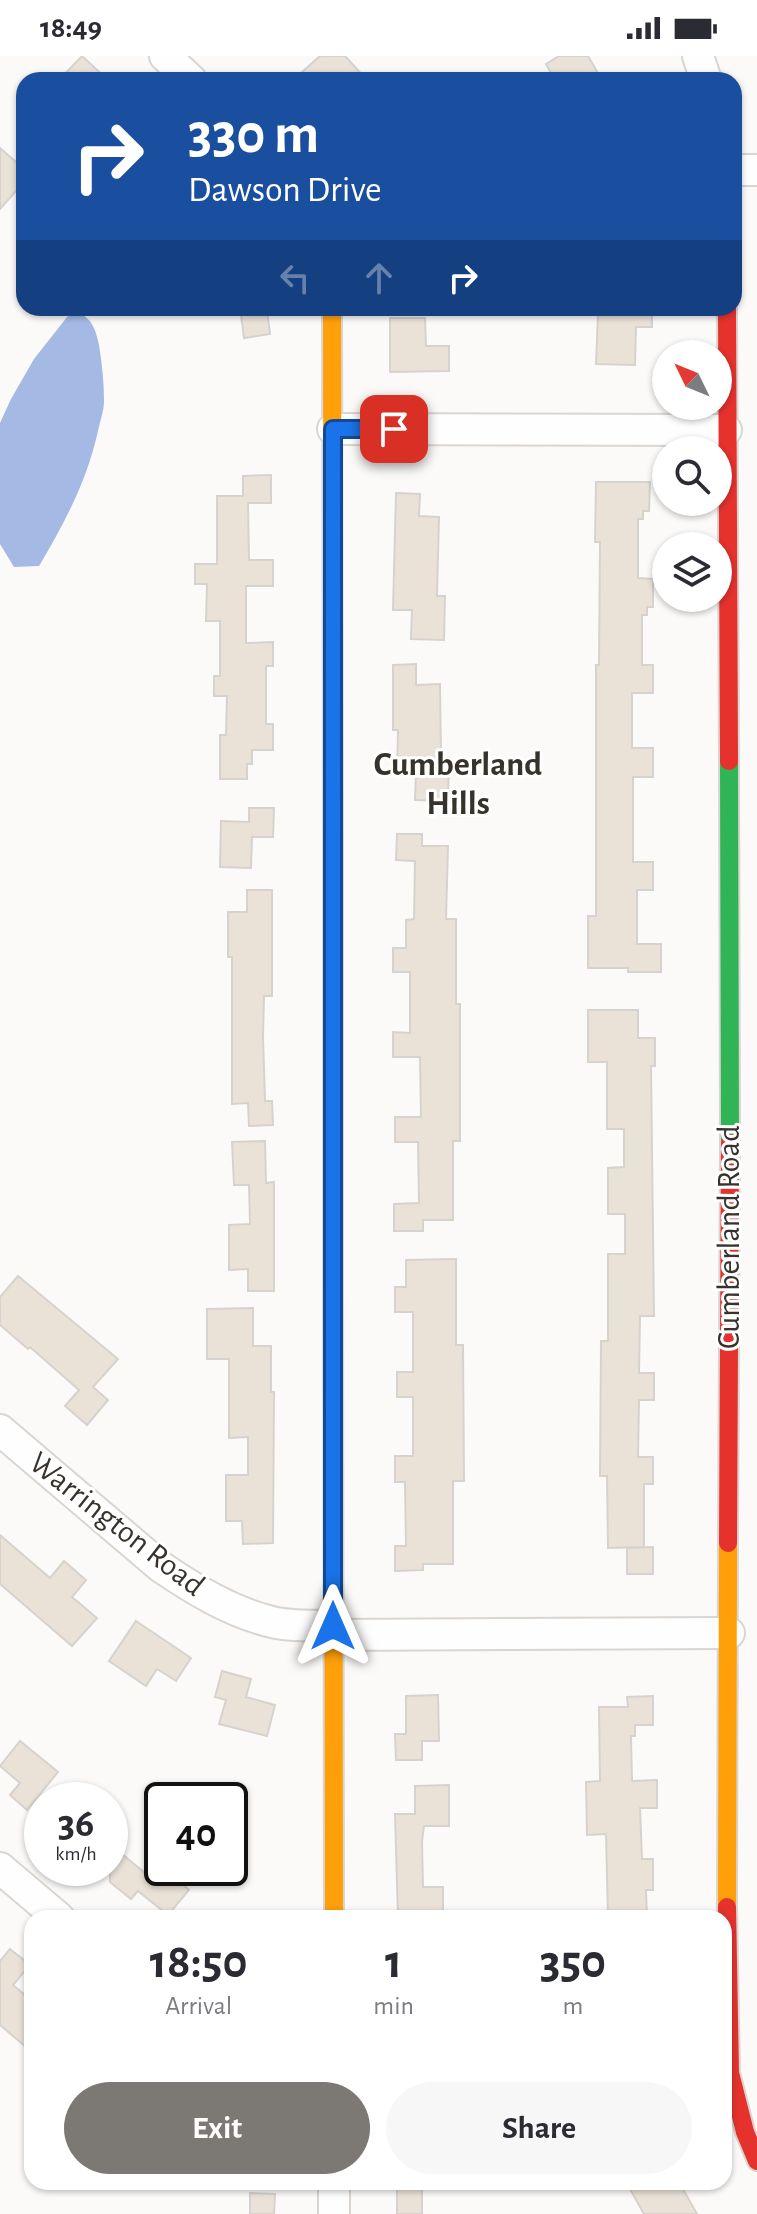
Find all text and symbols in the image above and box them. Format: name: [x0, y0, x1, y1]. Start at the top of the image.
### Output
text: 18:49: [40, 13, 102, 43]
icon: right: [56, 104, 160, 208]
text: 330 m: [188, 107, 319, 163]
text: Dawson Drive: [188, 172, 382, 208]
icon: left: [273, 256, 317, 300]
icon: ahead: [357, 256, 401, 300]
icon: right: [441, 256, 485, 300]
north arrow: [652, 340, 732, 420]
map controls: [652, 340, 732, 612]
pin: [360, 395, 428, 463]
icon: arrive: [372, 407, 416, 451]
button: search: [652, 436, 732, 516]
button: layers: [652, 532, 732, 612]
district label: Cumberland Hills: [374, 748, 542, 821]
street label: Cumberland Road: [713, 1125, 745, 1349]
street label: Warrington Road: [23, 1446, 211, 1602]
position arrow: [291, 1584, 375, 1668]
speed limit sign: 40: [144, 1782, 248, 1886]
text: 36: [58, 1804, 94, 1844]
text: km/h: [55, 1844, 97, 1864]
text: 18:50: [150, 1939, 248, 1987]
text: 1: [385, 1939, 402, 1987]
text: 350: [540, 1939, 606, 1987]
text: Arrival: [165, 1993, 232, 2019]
text: min: [373, 1993, 414, 2019]
text: m: [563, 1993, 583, 2019]
button: Exit: [64, 2082, 370, 2174]
button: Share: [386, 2082, 692, 2174]

